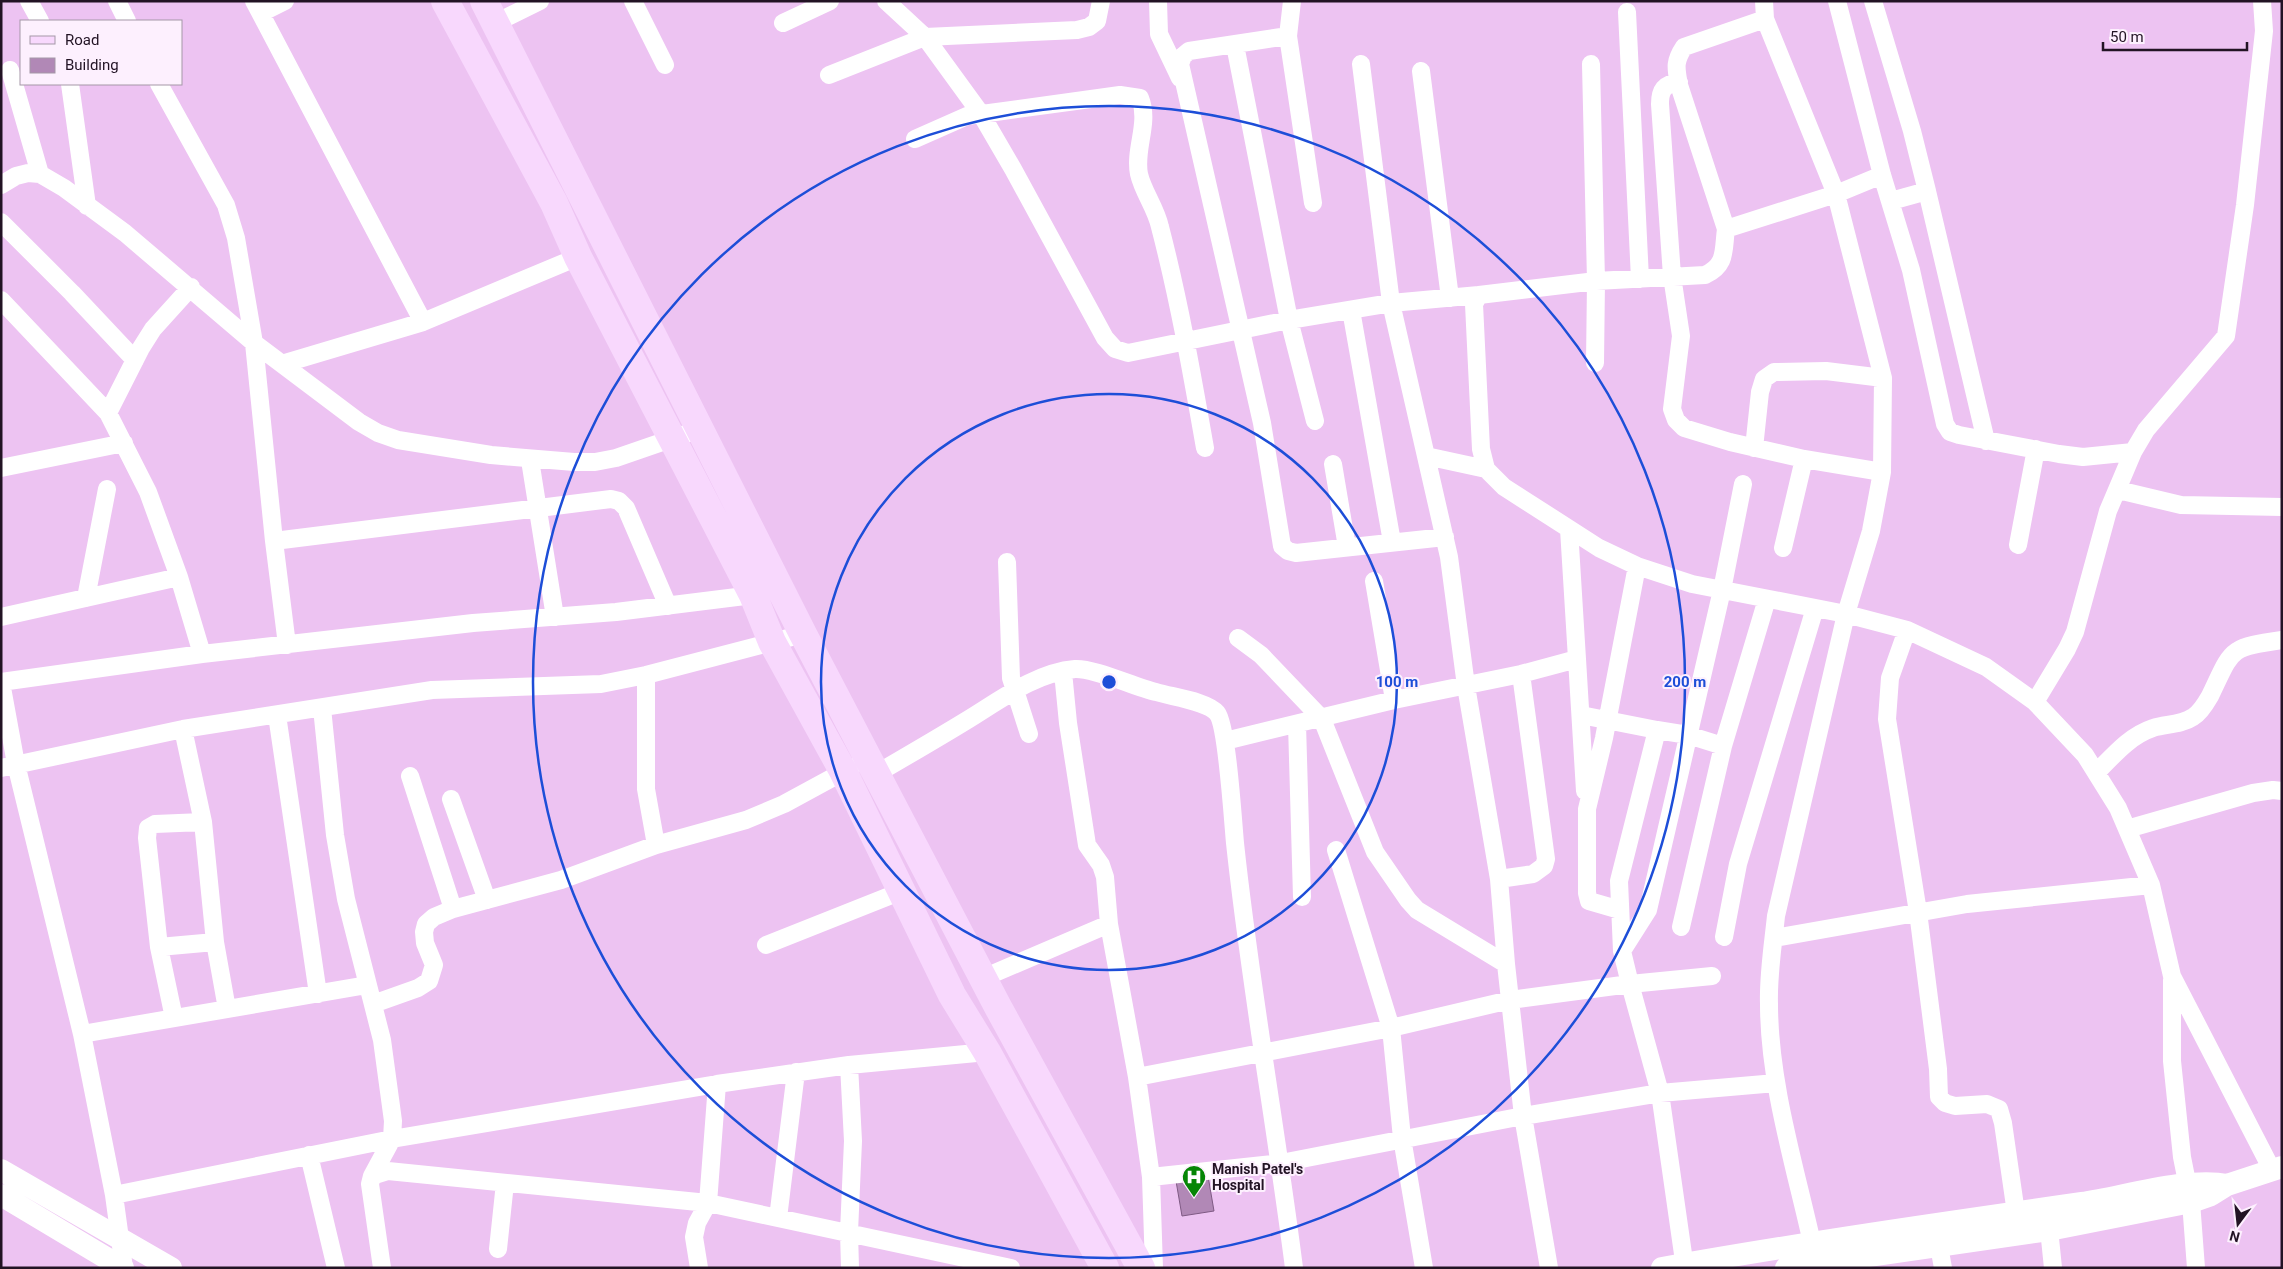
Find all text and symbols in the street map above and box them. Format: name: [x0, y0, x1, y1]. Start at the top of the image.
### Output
legend: [20, 20, 182, 85]
scale bar: [2103, 20, 2247, 52]
text: 50 m: [2110, 28, 2144, 46]
text: Road: [65, 31, 99, 49]
text: Building: [65, 56, 119, 74]
centre of rings: [1100, 673, 1118, 691]
text: 100 m: [1376, 673, 1418, 691]
text: 200 m: [1664, 673, 1706, 691]
place label: Manish Patel's Hospital: [1212, 1161, 1303, 1193]
hospital icon: Manish Patel's Hospital: [1181, 1164, 1207, 1198]
north arrow: [2213, 1199, 2263, 1249]
text: N: [2228, 1228, 2241, 1246]

